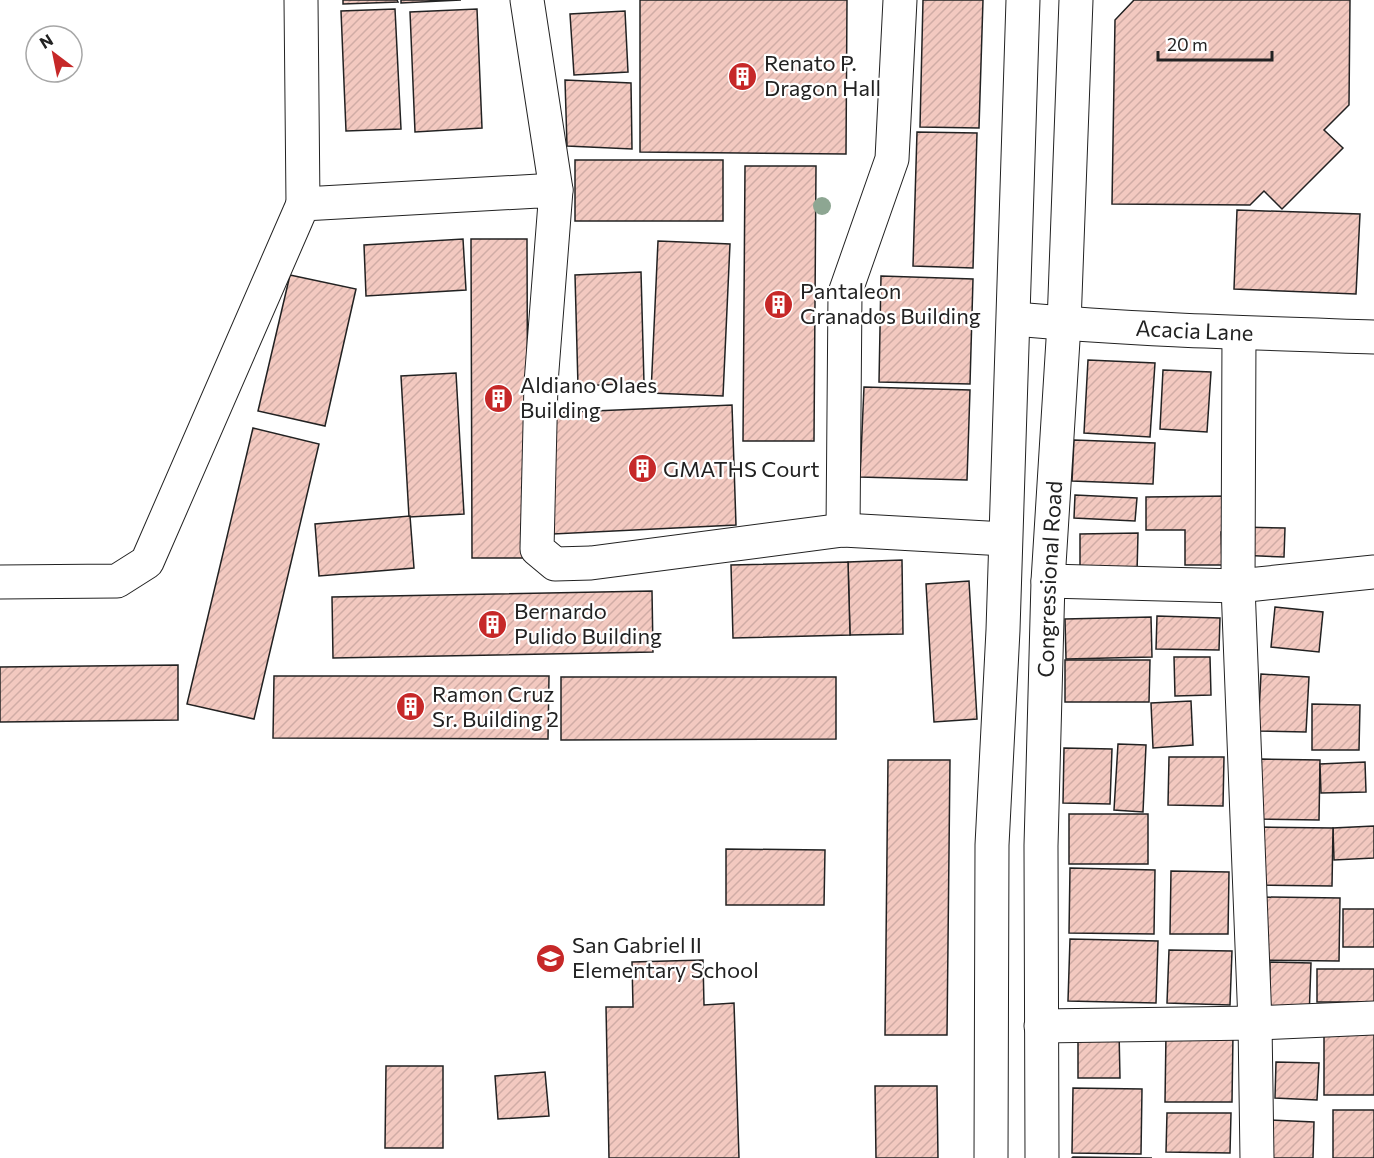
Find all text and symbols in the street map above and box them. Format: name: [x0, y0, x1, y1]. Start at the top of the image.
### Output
north arrow: [24, 24, 84, 84]
scale bar: [1158, 24, 1272, 62]
text: N: [36, 30, 56, 52]
text: 20 m: [1167, 33, 1208, 55]
place label: Renato P. Dragon Hall: [764, 49, 881, 101]
building icon: Renato P. Dragon Hall: [727, 60, 759, 92]
place label: Pantaleon Granados Building: [800, 277, 981, 329]
building icon: Pantaleon Granados Building: [763, 288, 795, 320]
street label: Acacia Lane: [1135, 314, 1254, 346]
place label: Aldiano Olaes Building: [520, 371, 657, 423]
building icon: Aldiano Olaes Building: [483, 382, 515, 414]
building icon: GMATHS Court: [626, 453, 658, 485]
place label: GMATHS Court: [663, 455, 819, 482]
street label: Congressional Road: [1031, 480, 1067, 678]
place label: Bernardo Pulido Building: [514, 597, 662, 649]
building icon: Bernardo Pulido Building: [477, 608, 509, 640]
place label: Ramon Cruz Sr. Building 2: [432, 680, 559, 732]
building icon: Ramon Cruz Sr. Building 2: [395, 691, 427, 723]
place label: San Gabriel II Elementary School: [572, 931, 759, 983]
school or university icon: San Gabriel II Elementary School: [535, 942, 567, 974]

